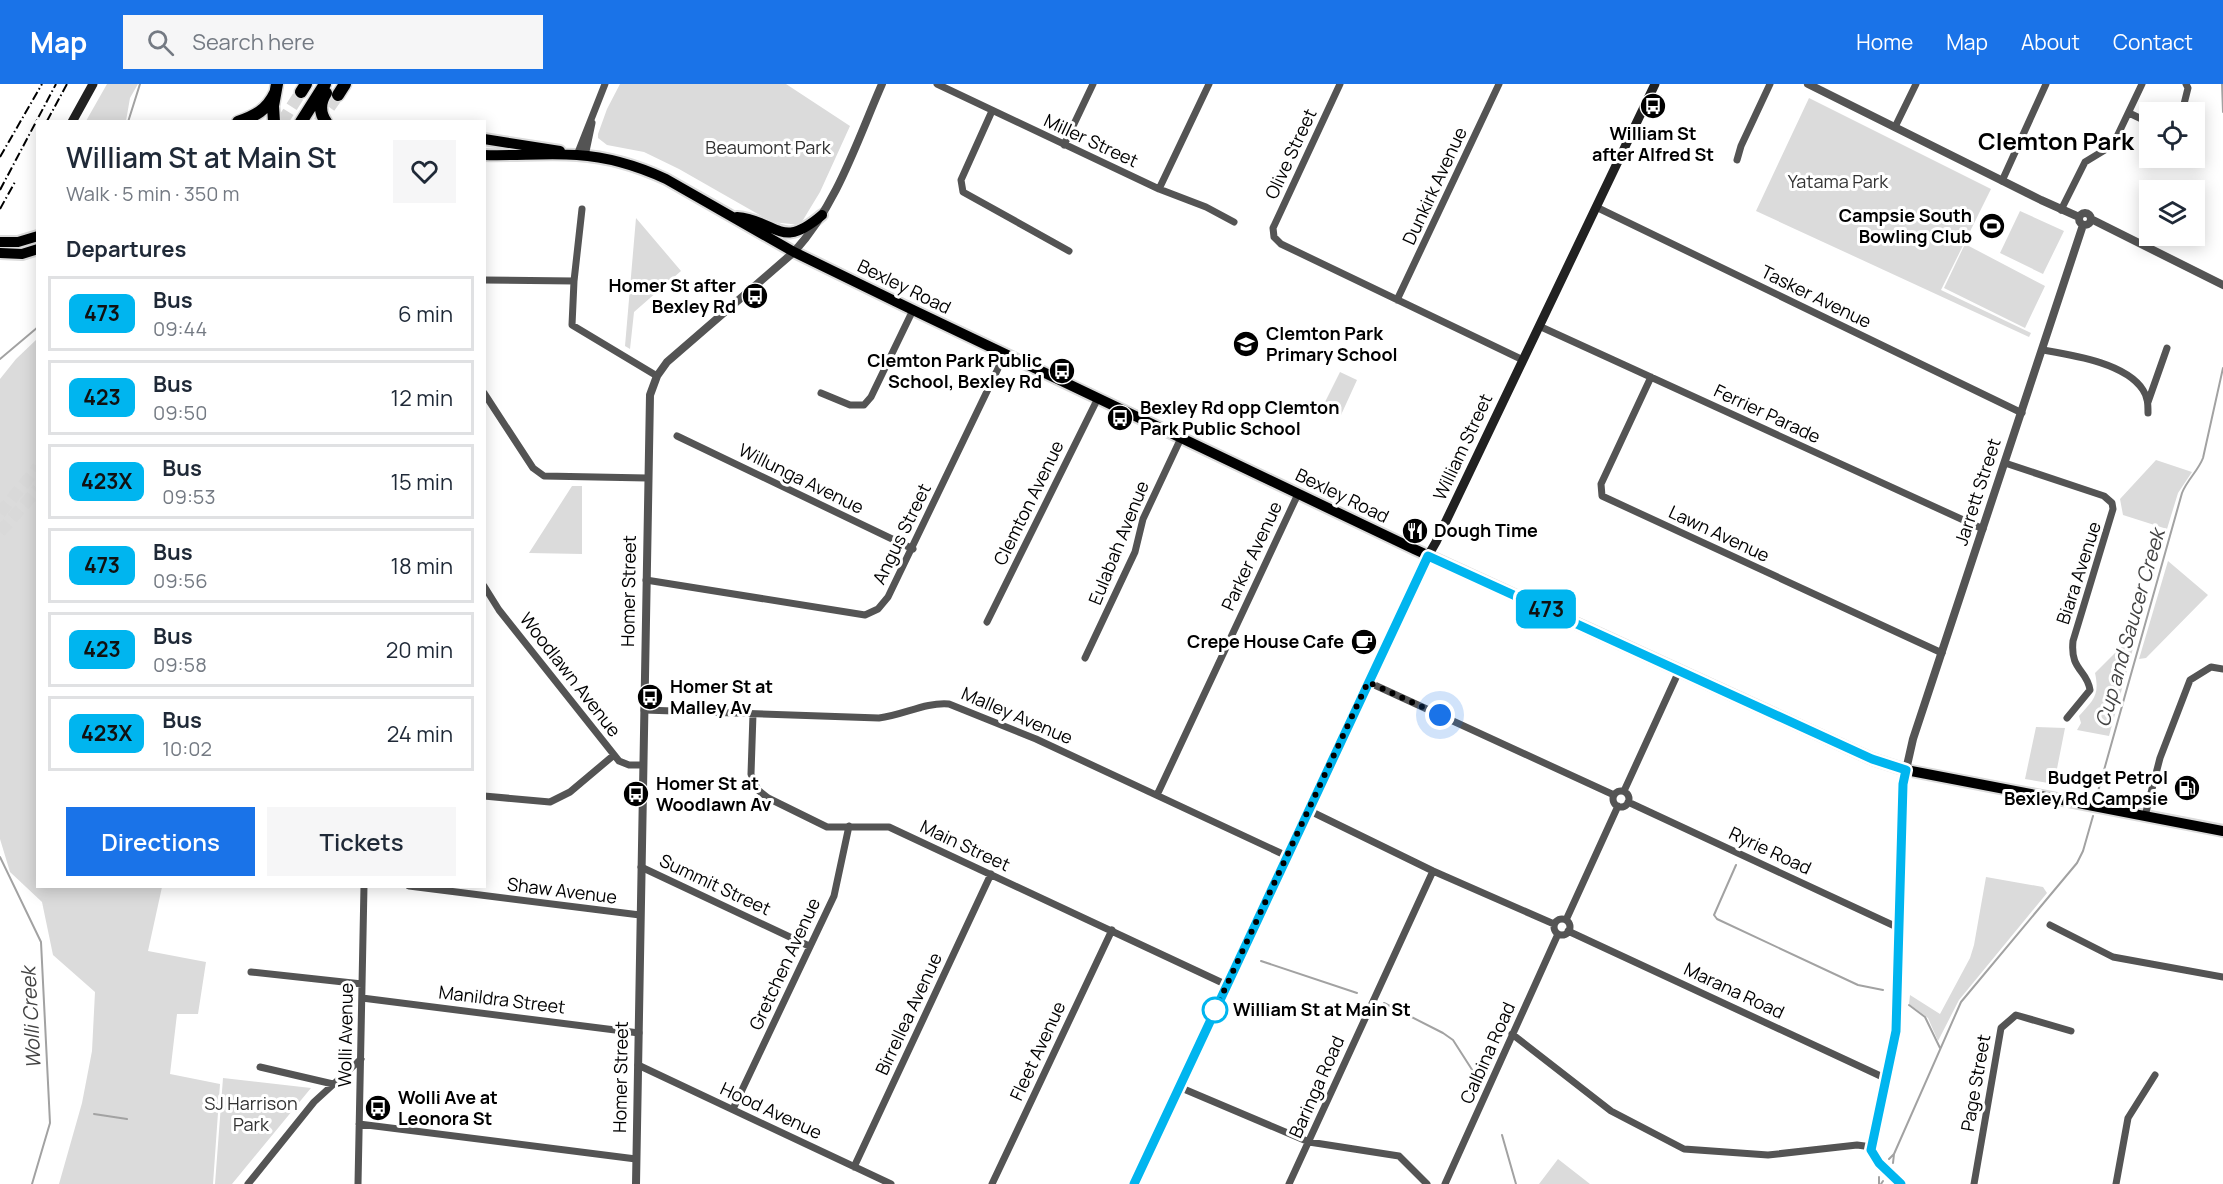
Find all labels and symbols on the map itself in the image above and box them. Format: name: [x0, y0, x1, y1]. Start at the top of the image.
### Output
bus stop icon: William St after Alfred St: [1638, 91, 1668, 121]
street label: Olive Street: [1259, 104, 1322, 203]
street label: Miller Street: [1040, 108, 1142, 172]
place label: William St after Alfred St: [1592, 121, 1714, 166]
street label: Dunkirk Avenue: [1396, 123, 1472, 248]
district label: Clemton Park: [1978, 124, 2135, 157]
park label: Beaumont Park: [705, 135, 832, 159]
park label: Yatama Park: [1788, 169, 1889, 193]
place label: Campsie South Bowling Club: [1839, 203, 1972, 248]
sports icon: Campsie South Bowling Club: [1977, 211, 2007, 241]
street label: Bexley Road: [854, 253, 955, 319]
street label: Tasker Avenue: [1757, 259, 1876, 333]
place label: Homer St after Bexley Rd: [609, 273, 736, 318]
bus stop icon: Homer St after Bexley Rd: [740, 281, 770, 311]
place label: Clemton Park Primary School: [1266, 321, 1398, 366]
school or university icon: Clemton Park Primary School: [1231, 329, 1261, 359]
place label: Clemton Park Public School, Bexley Rd: [867, 348, 1042, 393]
bus stop icon: Clemton Park Public School, Bexley Rd: [1047, 356, 1077, 386]
street label: Ferrier Parade: [1710, 378, 1825, 448]
street label: William Street: [1427, 389, 1497, 504]
place label: Bexley Rd opp Clemton Park Public School: [1140, 395, 1339, 440]
bus stop icon: Bexley Rd opp Clemton Park Public School: [1105, 403, 1135, 433]
street label: Jarrett Street: [1948, 435, 2006, 548]
street label: Clemton Avenue: [988, 436, 1069, 569]
street label: Willunga Avenue: [735, 437, 868, 519]
street label: Bexley Road: [1292, 462, 1393, 528]
street label: Eulabah Avenue: [1082, 477, 1154, 608]
street label: Angus Street: [866, 479, 936, 588]
street label: Parker Avenue: [1215, 497, 1287, 614]
street label: Lawn Avenue: [1665, 499, 1774, 567]
restaurant icon: Dough Time: [1400, 516, 1430, 546]
place label: Dough Time: [1434, 518, 1538, 542]
street label: Biara Avenue: [2050, 518, 2106, 627]
water label: Cup and Saucer Creek: [2088, 523, 2172, 730]
street label: Homer Street: [615, 535, 641, 647]
line badge: 473: [1512, 590, 1580, 628]
street label: Woodlawn Avenue: [515, 607, 627, 741]
cafe icon: Crepe House Cafe: [1349, 627, 1379, 657]
place label: Crepe House Cafe: [1187, 629, 1344, 653]
place label: Homer St at Malley Av: [670, 674, 773, 719]
street label: Malley Avenue: [958, 681, 1077, 749]
bus stop icon: Homer St at Malley Av: [635, 682, 665, 712]
your location: [1425, 700, 1455, 730]
place label: Budget Petrol Bexley Rd Campsie: [2004, 765, 2168, 810]
place label: Homer St at Woodlawn Av: [656, 771, 772, 816]
fuel station icon: Budget Petrol Bexley Rd Campsie: [2172, 773, 2202, 803]
bus stop icon: Homer St at Woodlawn Av: [621, 779, 651, 809]
street label: Main Street: [917, 814, 1014, 876]
street label: Ryrie Road: [1725, 821, 1816, 880]
street label: Summit Street: [656, 848, 775, 920]
street label: Shaw Avenue: [506, 871, 618, 909]
street label: Gretchen Avenue: [743, 894, 825, 1034]
street label: Birrellea Avenue: [869, 948, 947, 1079]
street label: Marana Road: [1680, 956, 1789, 1024]
water label: Wolli Creek: [14, 963, 47, 1070]
street label: Manildra Street: [437, 979, 567, 1019]
street label: Wolli Avenue: [332, 983, 358, 1087]
street label: Fleet Avenue: [1004, 997, 1071, 1104]
marker: William St at Main St: [1202, 997, 1228, 1023]
place label: William St at Main St: [1233, 997, 1411, 1021]
street label: Calbina Road: [1454, 998, 1520, 1107]
street label: Homer Street: [607, 1021, 633, 1133]
street label: Baringa Road: [1283, 1032, 1349, 1141]
street label: Page Street: [1955, 1032, 1995, 1133]
street label: Hood Avenue: [717, 1076, 826, 1144]
place label: Wolli Ave at Leonora St: [398, 1085, 498, 1130]
park label: SJ Harrison Park: [204, 1091, 298, 1136]
bus stop icon: Wolli Ave at Leonora St: [363, 1093, 393, 1123]

